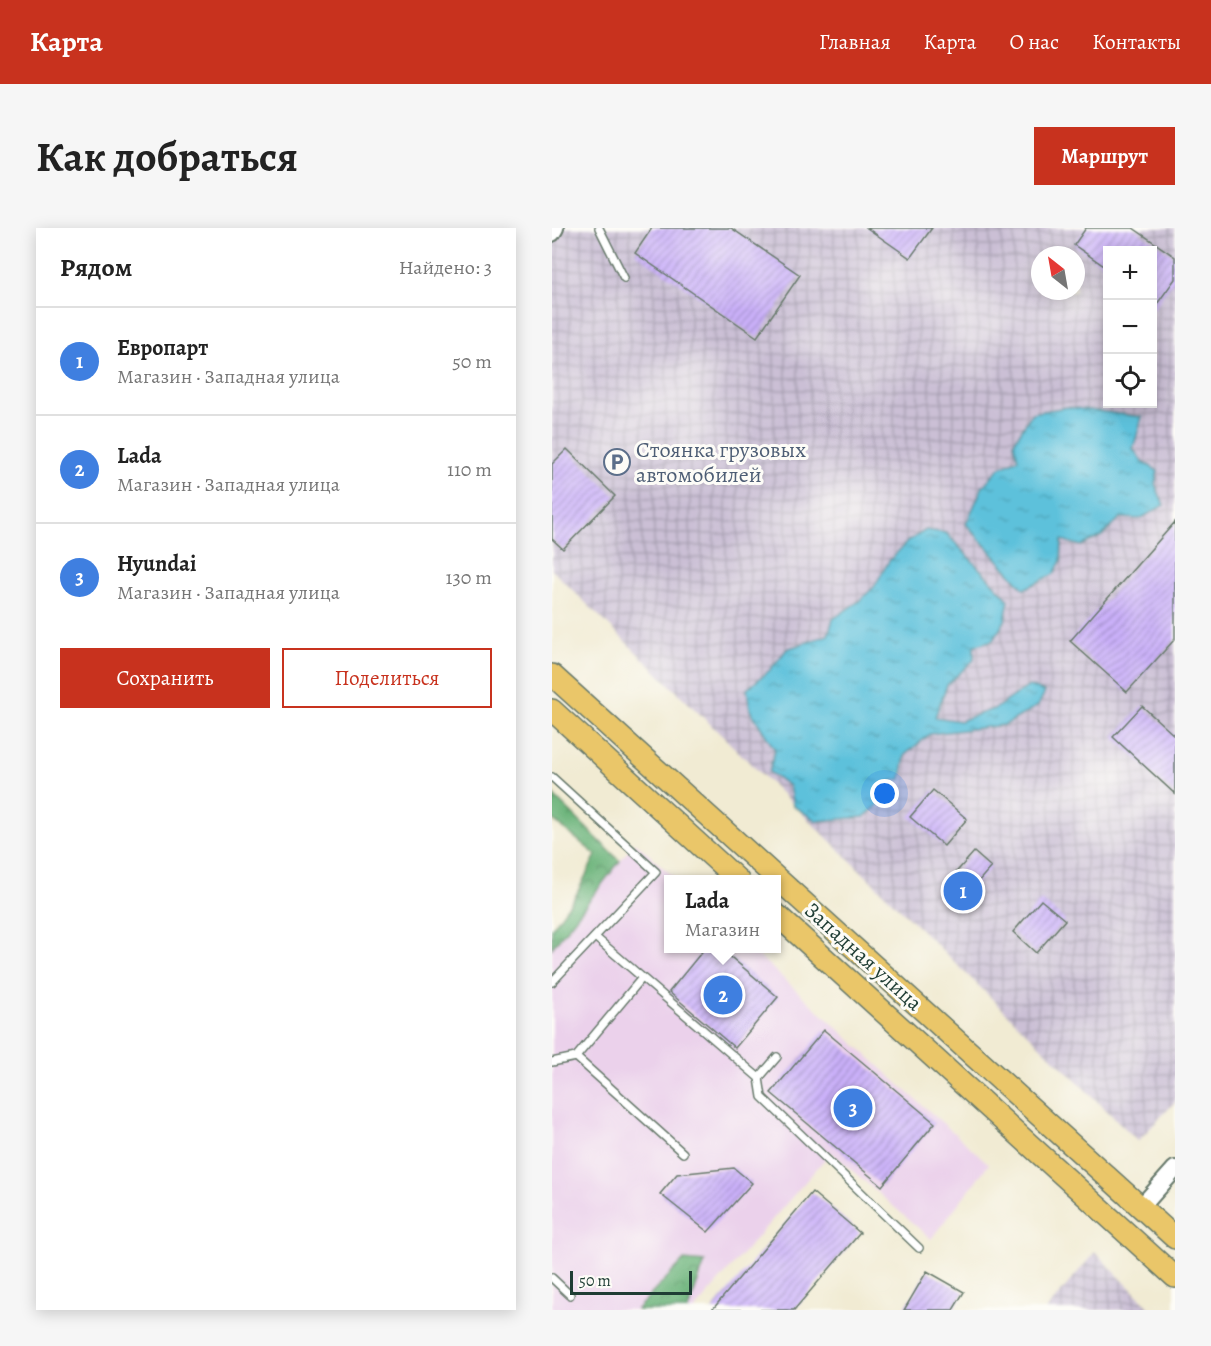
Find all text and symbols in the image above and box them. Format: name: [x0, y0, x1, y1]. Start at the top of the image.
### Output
text: Карта: [30, 23, 103, 61]
text: Главная: [819, 28, 891, 56]
text: Карта: [924, 28, 976, 56]
text: О нас: [1009, 28, 1059, 56]
text: Контакты: [1092, 28, 1181, 56]
button: Маршрут: [1034, 127, 1175, 185]
text: Как добраться: [36, 128, 298, 185]
north arrow: [1031, 246, 1085, 300]
map controls: [1103, 246, 1157, 408]
button: +: [1103, 246, 1157, 300]
text: Рядом: [60, 250, 132, 285]
text: Найдено: 3: [399, 254, 492, 281]
button: −: [1103, 300, 1157, 354]
text: Европарт: [117, 333, 208, 363]
text: 1: [76, 348, 83, 375]
text: 50 m: [452, 348, 492, 375]
button: locate: [1103, 354, 1157, 408]
text: Магазин · Западная улица: [117, 363, 340, 390]
place label: Стоянка грузовых автомобилей: [636, 435, 806, 490]
text: Lada: [117, 441, 162, 471]
parking icon: Стоянка грузовых автомобилей: [602, 447, 632, 477]
text: 2: [75, 456, 84, 483]
text: 110 m: [447, 456, 492, 483]
text: Магазин · Западная улица: [117, 471, 340, 498]
text: Hyundai: [117, 549, 196, 579]
text: 3: [75, 564, 84, 591]
text: 130 m: [446, 564, 492, 591]
text: Магазин · Западная улица: [117, 579, 340, 606]
button: Сохранить: [60, 648, 270, 708]
button: Поделиться: [282, 648, 492, 708]
your location: [870, 779, 899, 808]
pin: 1: [944, 868, 982, 914]
popup: [664, 875, 781, 953]
text: Lada: [685, 886, 730, 916]
street label: Западная улица: [798, 896, 929, 1018]
text: Магазин: [685, 916, 760, 943]
pin: 2: [704, 972, 742, 1017]
pin: 3: [834, 1086, 872, 1130]
scale bar: [570, 1268, 692, 1296]
text: 50 m: [579, 1270, 611, 1292]

